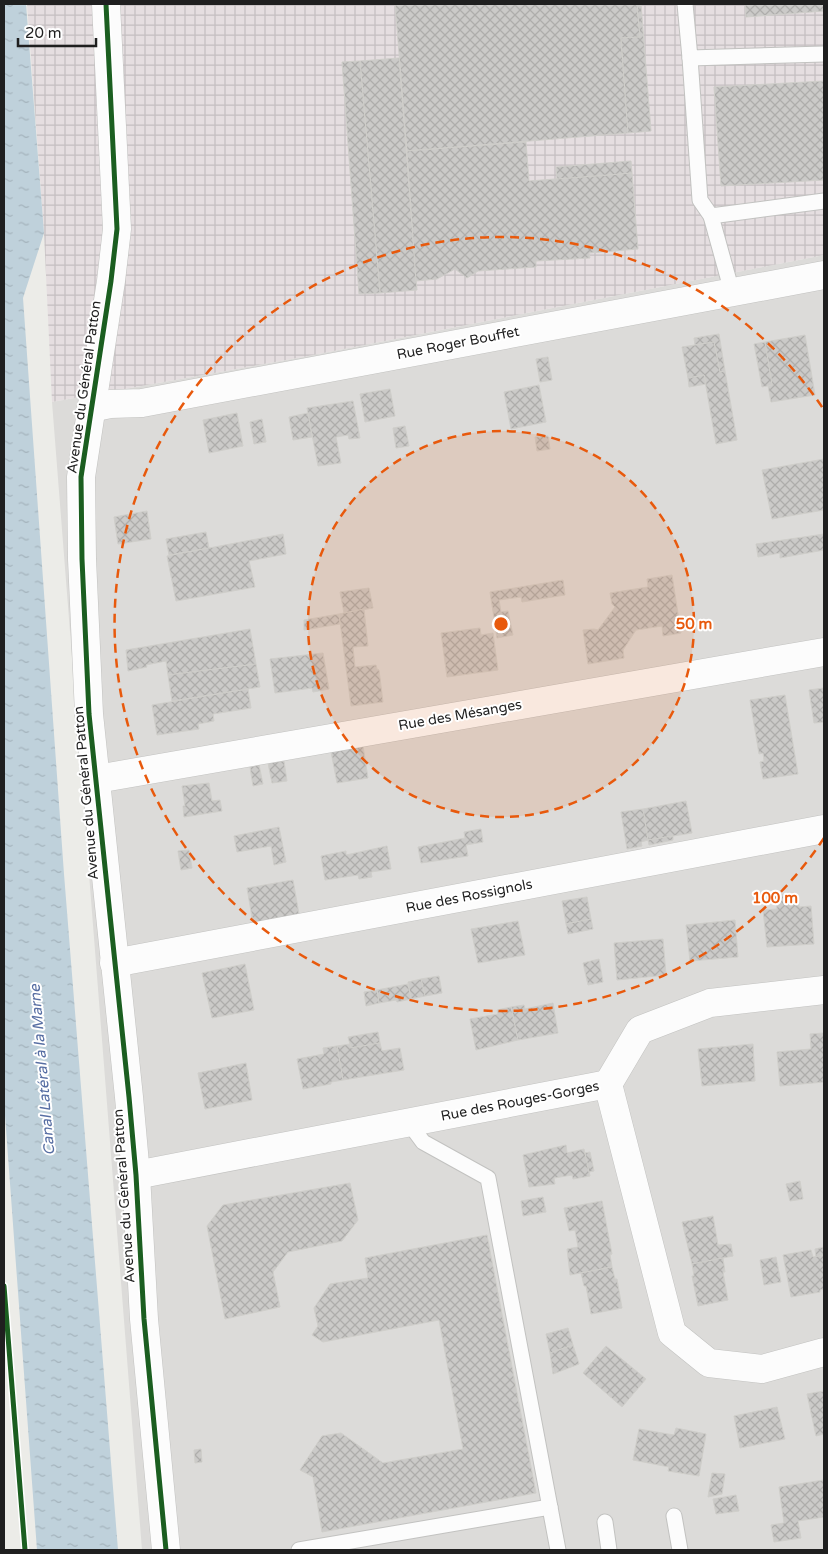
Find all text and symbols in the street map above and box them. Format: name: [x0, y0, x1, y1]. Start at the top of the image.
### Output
scale bar: [18, 15, 95, 47]
text: 20 m: [25, 24, 62, 42]
street label: Avenue du Général Patton: [63, 299, 105, 475]
street label: Rue Roger Bouffet: [395, 323, 521, 363]
centre of rings: [492, 615, 510, 633]
text: 50 m: [676, 615, 712, 633]
street label: Rue des Mésanges: [397, 696, 523, 734]
street label: Avenue du Général Patton: [70, 705, 102, 881]
street label: Rue des Rossignols: [404, 875, 534, 917]
text: 100 m: [752, 889, 798, 907]
water label: Canal Latéral à la Marne: [25, 982, 58, 1156]
street label: Rue des Rouges-Gorges: [439, 1077, 601, 1125]
street label: Avenue du Général Patton: [109, 1108, 139, 1284]

